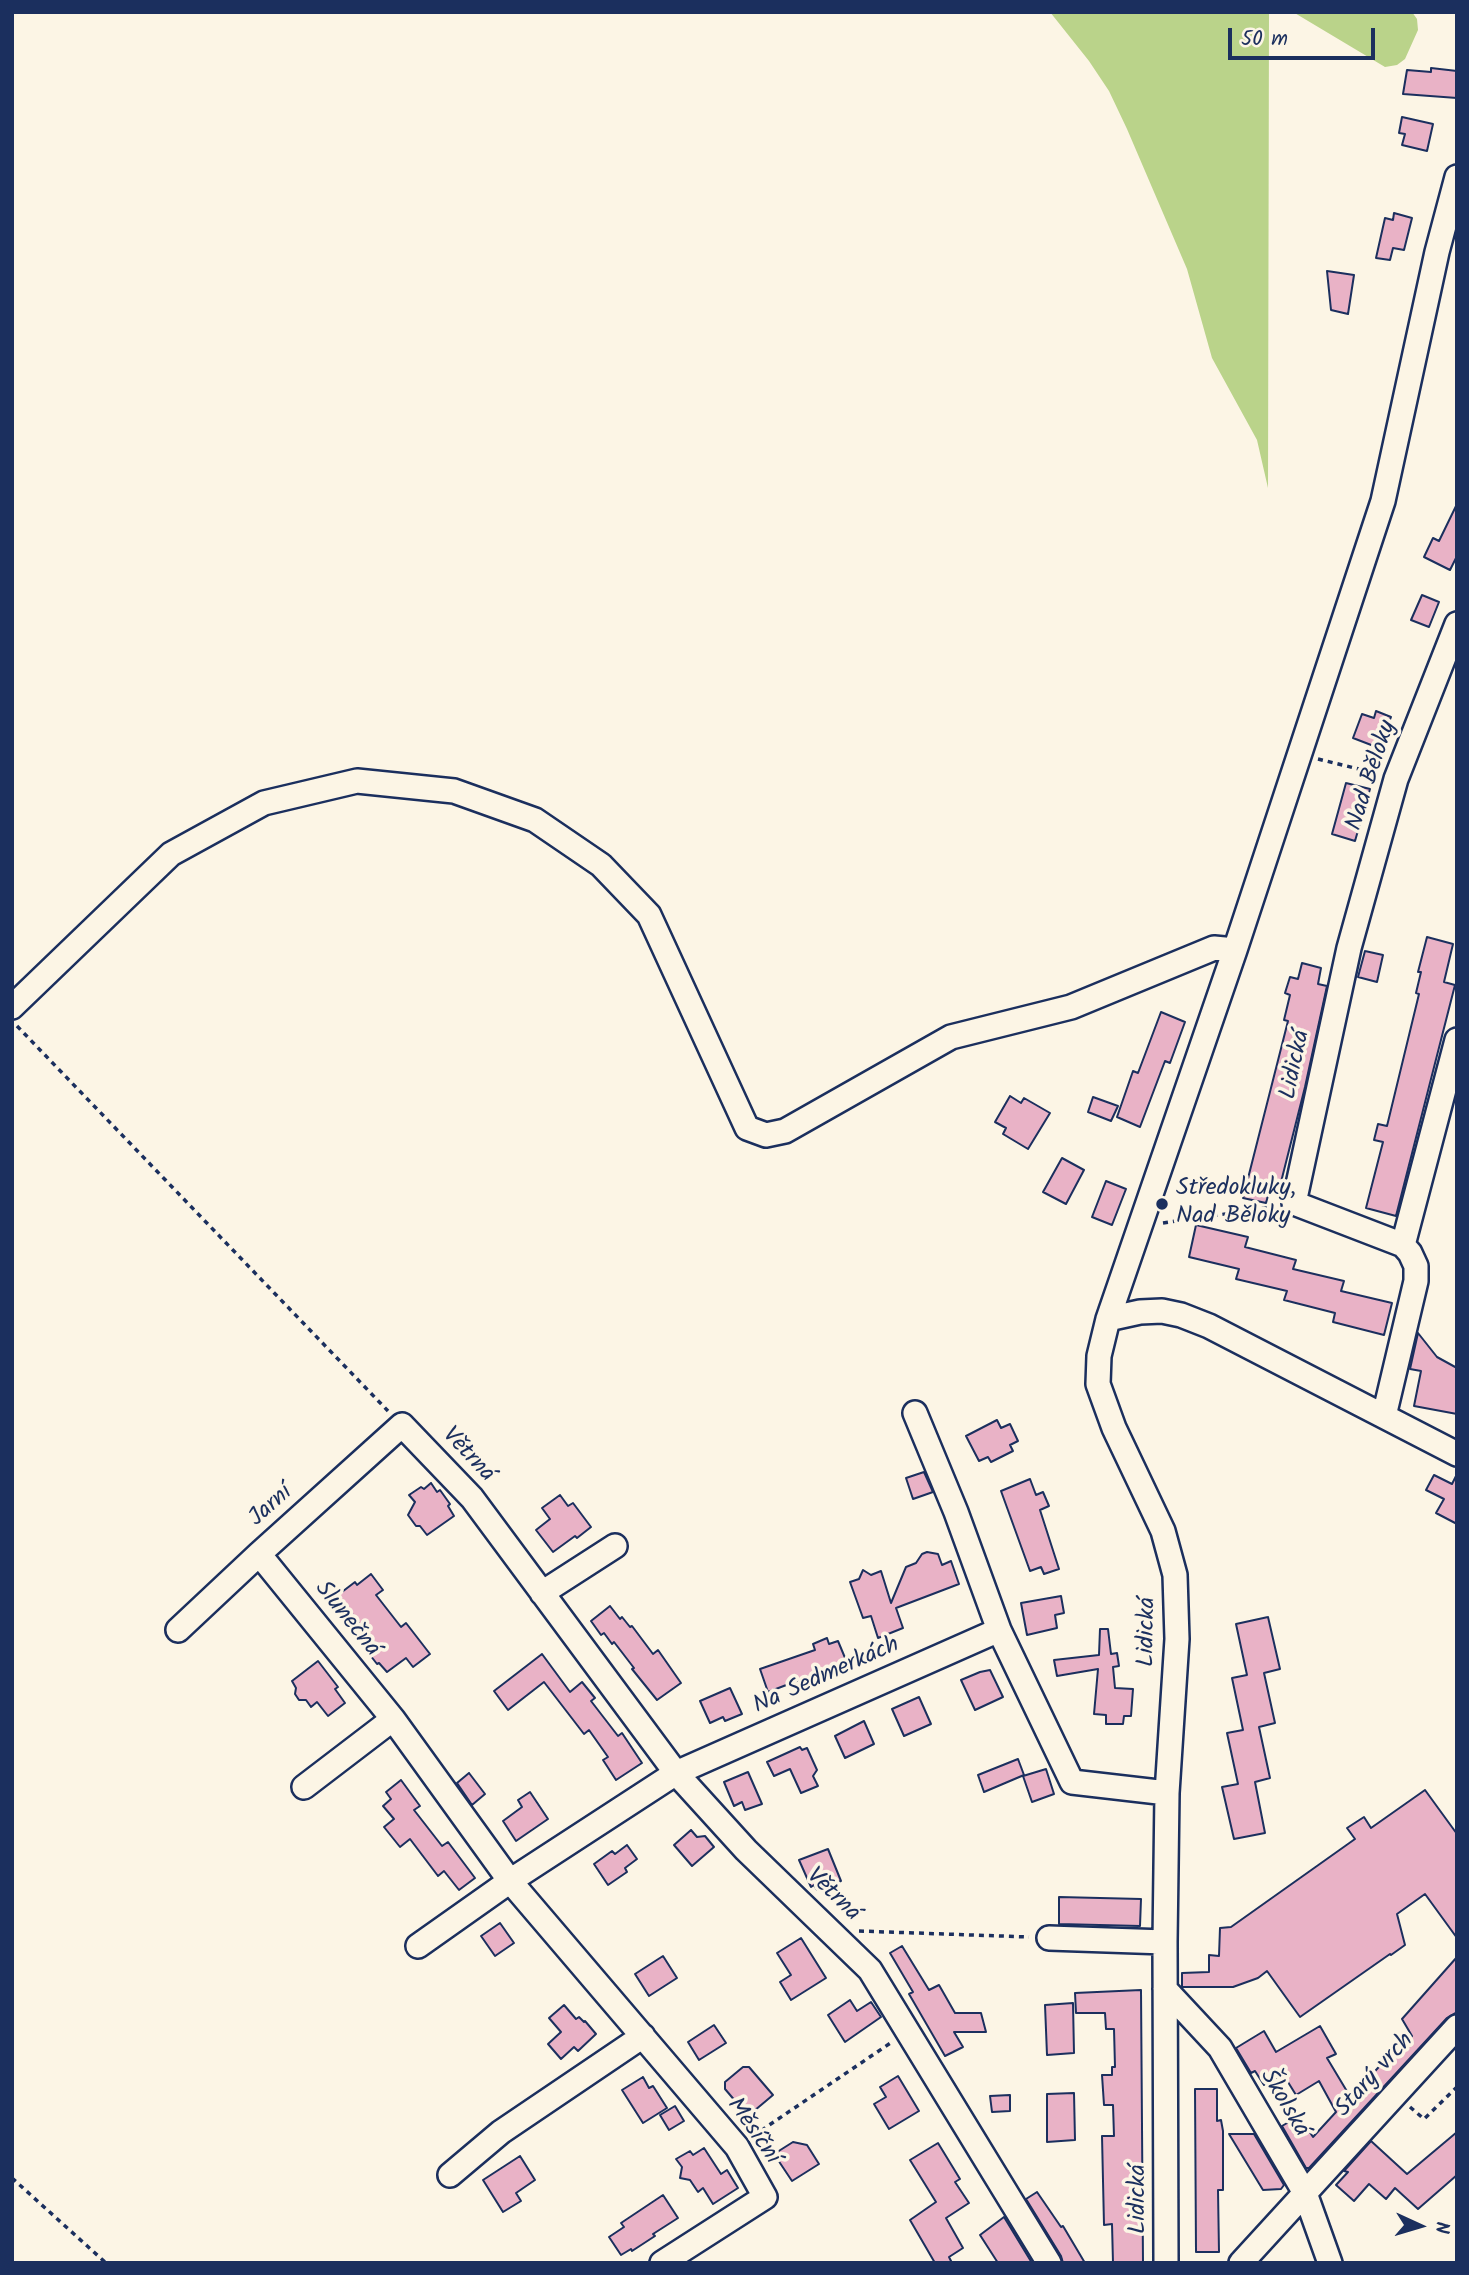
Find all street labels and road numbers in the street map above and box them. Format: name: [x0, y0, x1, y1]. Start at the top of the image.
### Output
street label: Nad Běloky: [1342, 717, 1404, 835]
street label: Lidická: [1276, 1028, 1318, 1102]
street label: Větrná: [434, 1423, 500, 1489]
street label: Jarní: [244, 1480, 300, 1534]
street label: Slunečná: [307, 1577, 385, 1663]
street label: Lidická: [1134, 1597, 1164, 1667]
street label: Na Sedmerkách: [750, 1632, 904, 1722]
street label: Větrná: [799, 1863, 865, 1929]
street label: Starý vrch: [1331, 2028, 1421, 2124]
street label: Školská: [1252, 2065, 1314, 2143]
street label: Měsíční: [719, 2093, 785, 2171]
street label: Lidická: [1126, 2164, 1154, 2234]

